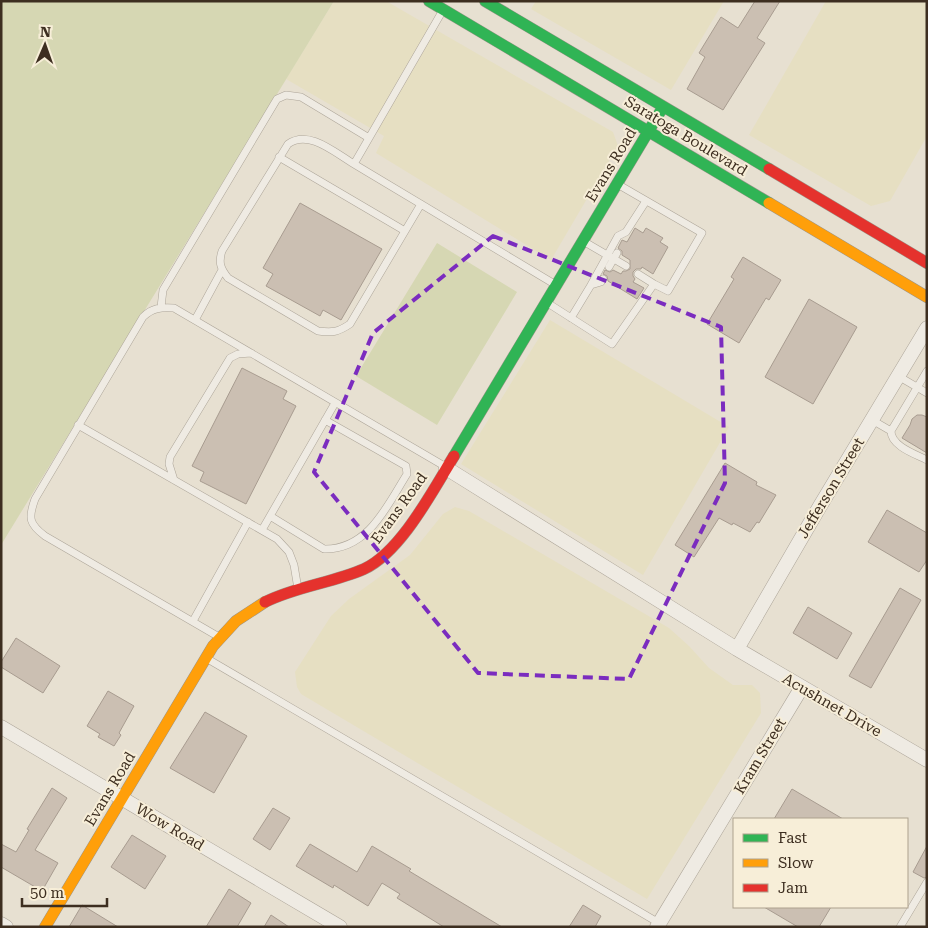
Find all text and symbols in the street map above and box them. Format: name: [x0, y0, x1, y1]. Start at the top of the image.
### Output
north arrow: [20, 20, 70, 70]
text: N: [40, 24, 51, 40]
street label: Saratoga Boulevard: [621, 92, 751, 180]
street label: Evans Road: [582, 124, 640, 205]
street label: Jefferson Street: [794, 434, 868, 542]
street label: Evans Road: [367, 469, 431, 547]
street label: Acushnet Drive: [779, 669, 885, 741]
street label: Kram Street: [730, 714, 790, 797]
street label: Evans Road: [81, 748, 139, 829]
street label: Wow Road: [133, 800, 208, 855]
legend: [733, 818, 908, 908]
text: Fast: [778, 829, 808, 847]
text: Slow: [778, 854, 814, 872]
scale bar: [22, 876, 108, 908]
text: Jam: [778, 879, 808, 897]
text: 50 m: [30, 884, 65, 902]

